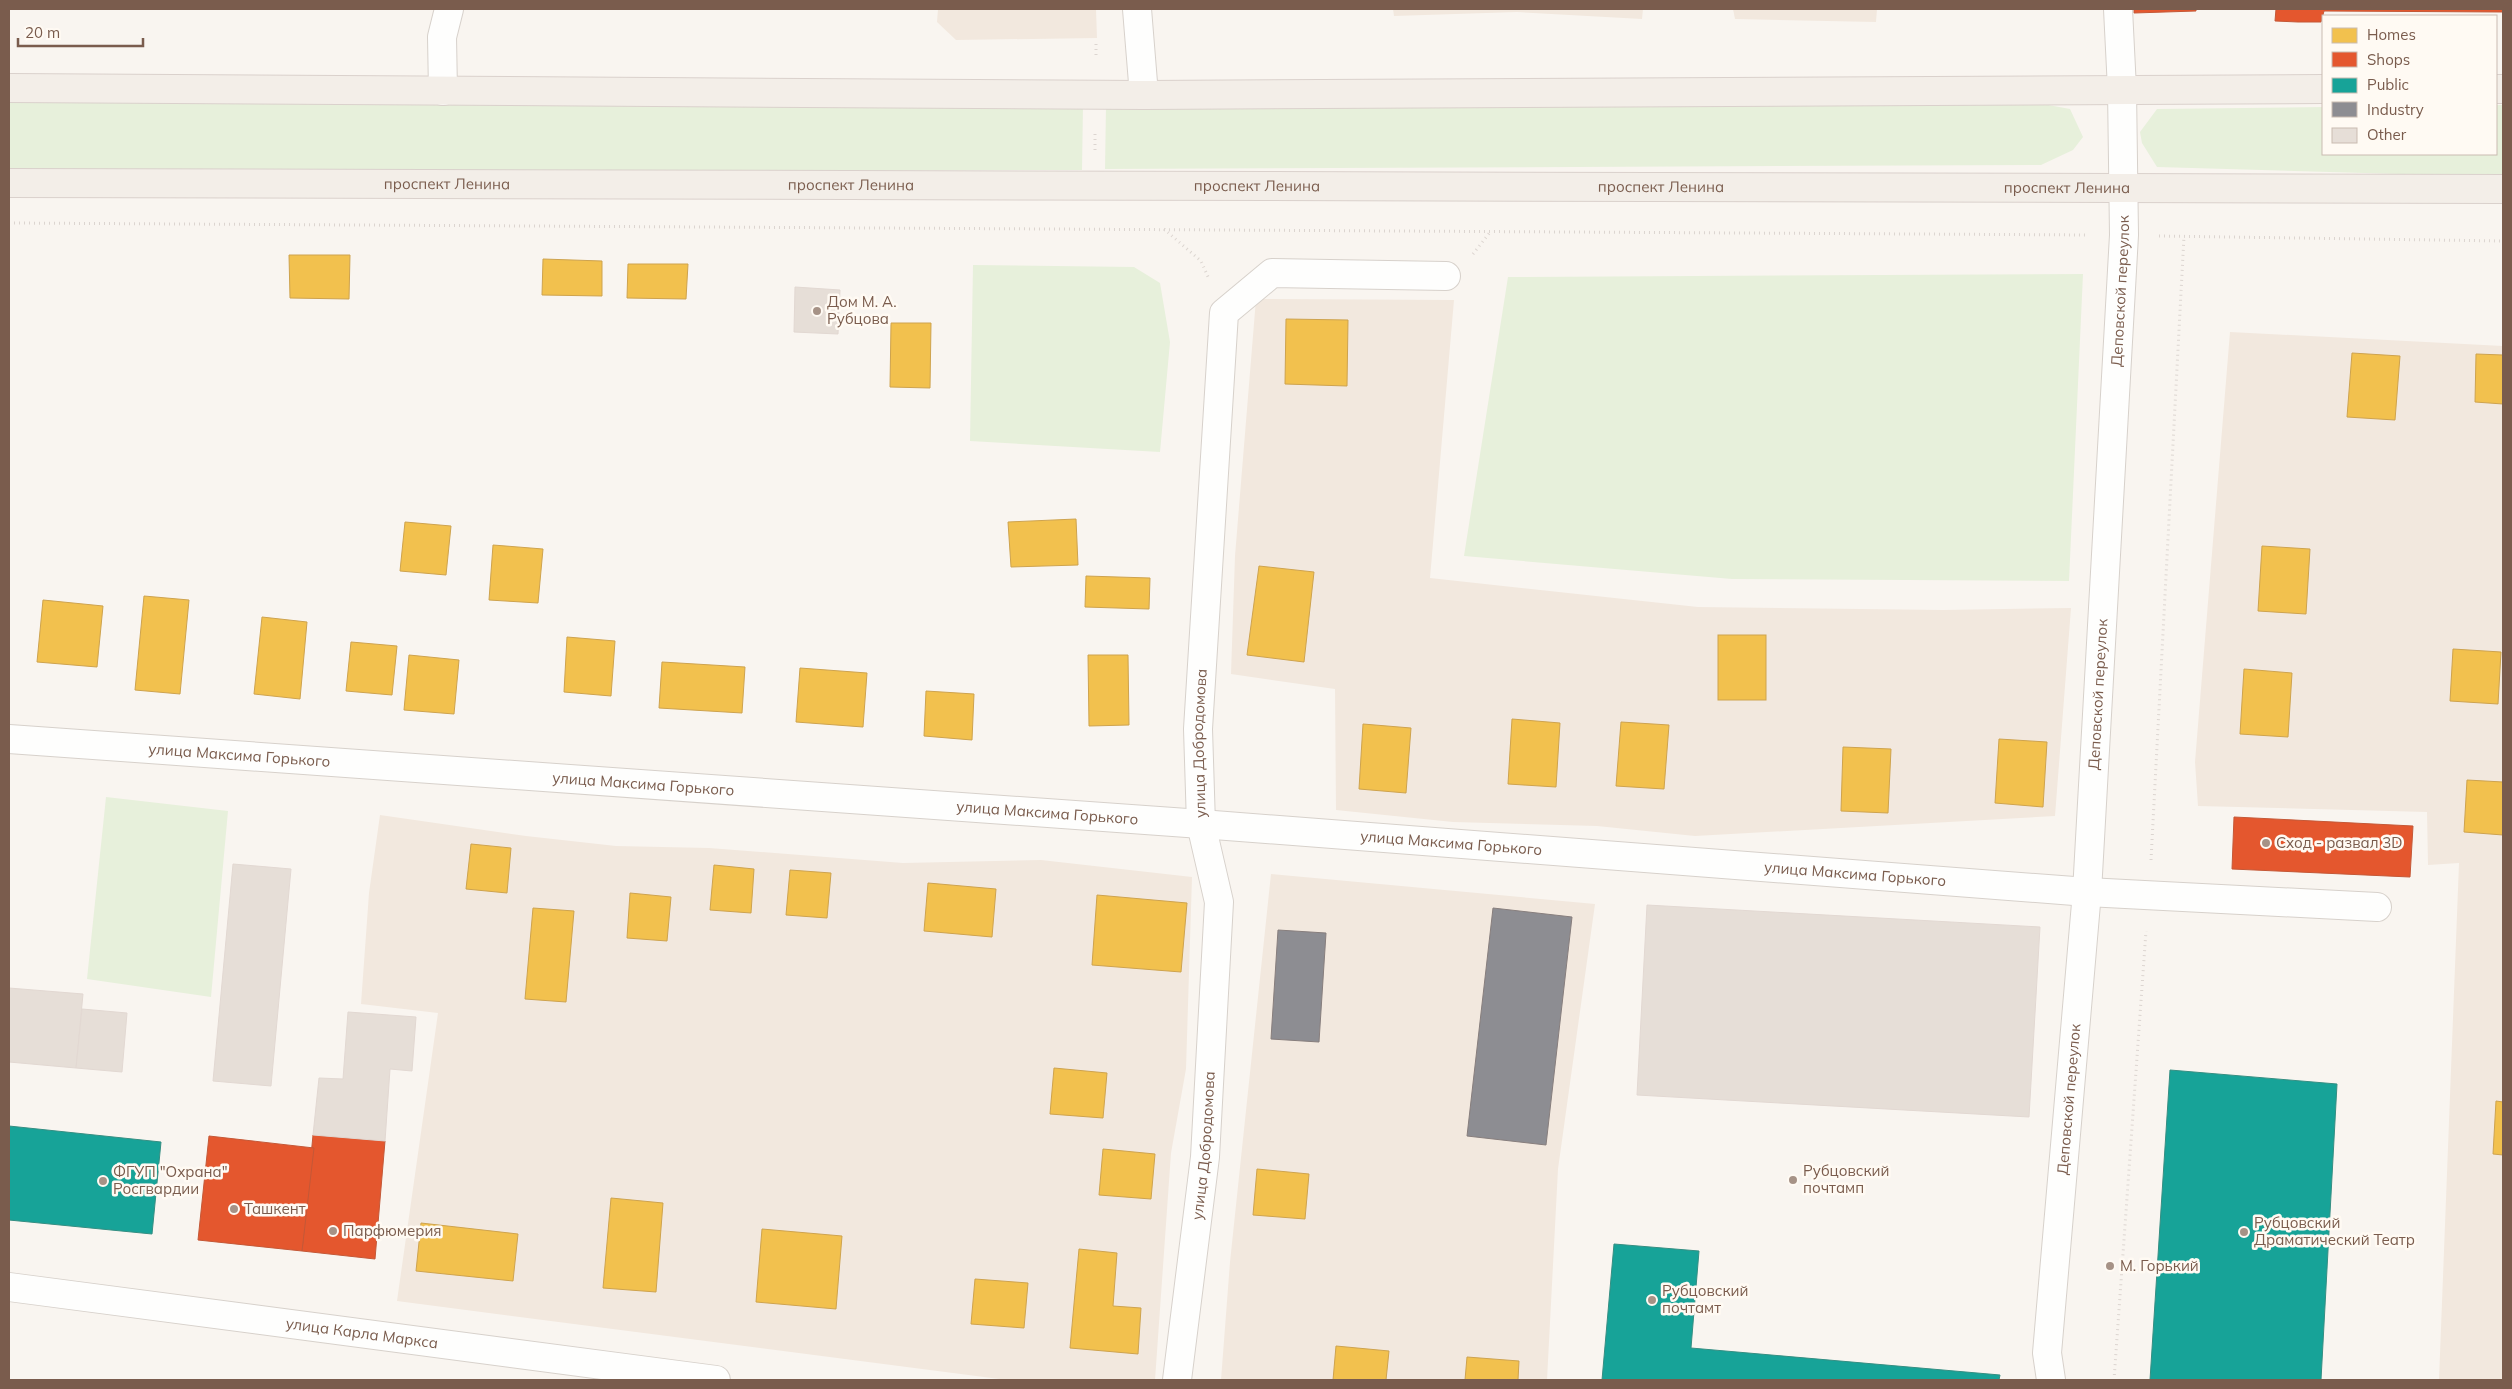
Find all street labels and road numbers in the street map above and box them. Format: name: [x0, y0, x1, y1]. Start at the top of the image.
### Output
street label: проспект Ленина: [384, 174, 510, 193]
street label: проспект Ленина: [788, 175, 914, 194]
street label: проспект Ленина: [1194, 176, 1320, 195]
street label: проспект Ленина: [1598, 177, 1724, 196]
street label: проспект Ленина: [2004, 178, 2130, 197]
street label: Деповской переулок: [2107, 214, 2133, 367]
street label: Деповской переулок: [2084, 617, 2111, 770]
street label: улица Добродомова: [1188, 668, 1211, 818]
street label: улица Максима Горького: [148, 739, 331, 771]
street label: улица Максима Горького: [552, 768, 735, 800]
street label: улица Максима Горького: [956, 797, 1139, 829]
street label: улица Максима Горького: [1360, 826, 1543, 859]
street label: улица Максима Горького: [1763, 857, 1947, 890]
street label: Деповской переулок: [2053, 1022, 2085, 1176]
street label: улица Добродомова: [1187, 1071, 1219, 1221]
street label: улица Карла Маркса: [285, 1313, 439, 1352]

